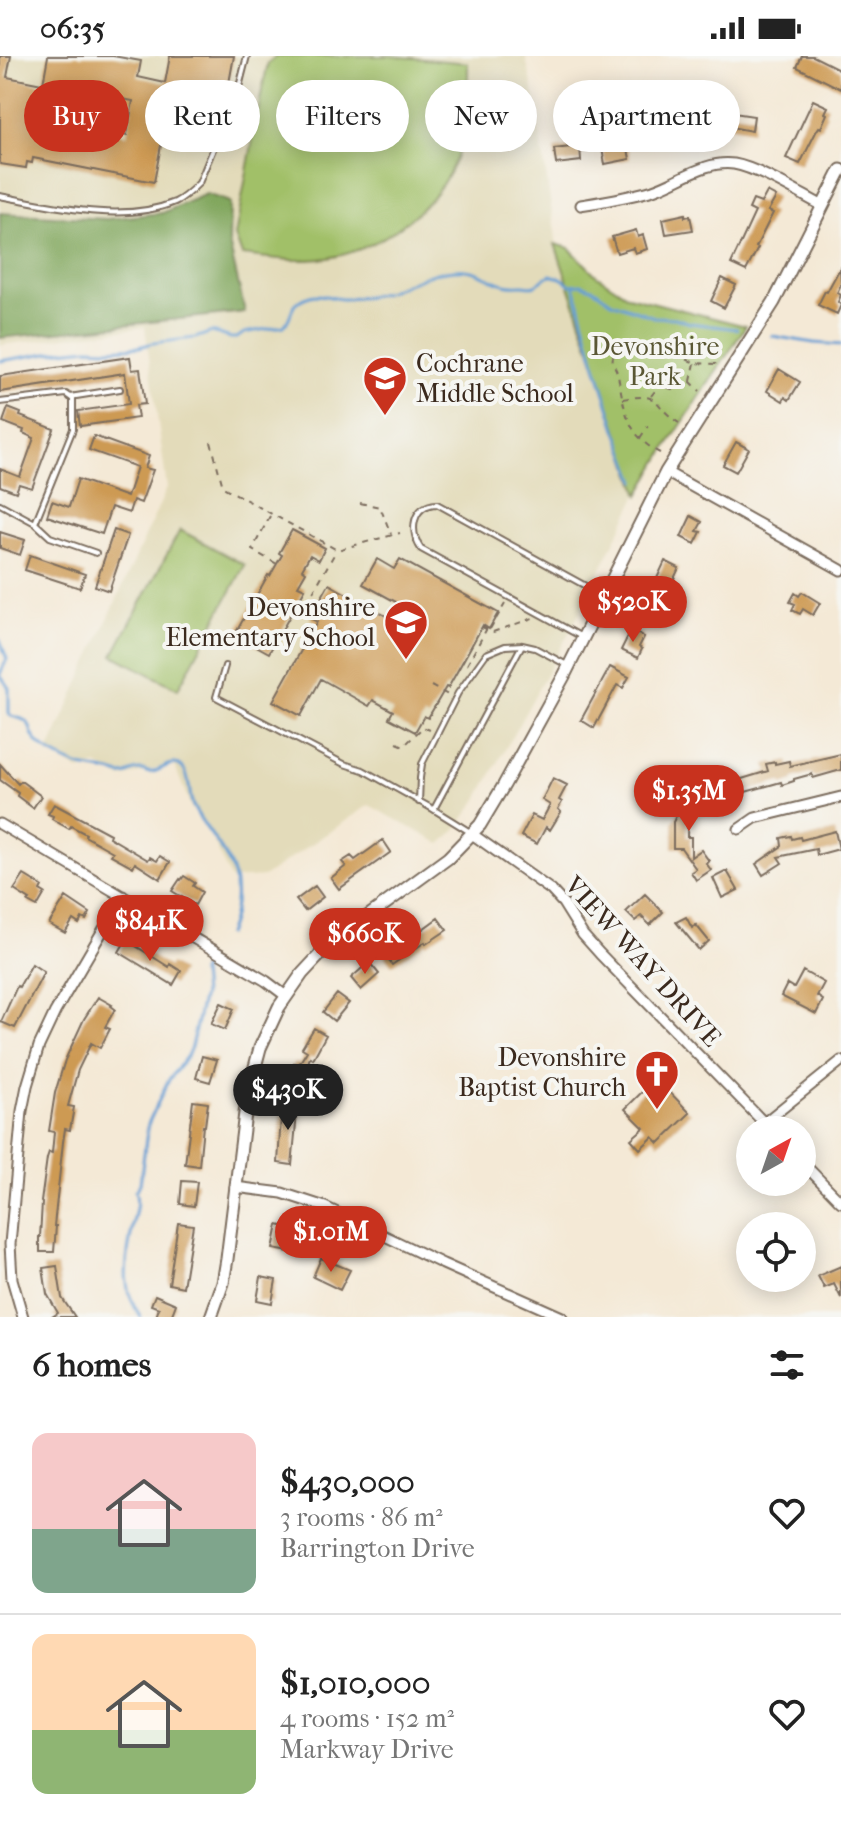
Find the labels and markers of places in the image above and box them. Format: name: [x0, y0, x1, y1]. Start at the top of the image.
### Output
place label: Cochrane Middle School: [416, 348, 574, 409]
school or university icon: Cochrane Middle School: [361, 354, 409, 417]
pin: $520K: [577, 576, 689, 644]
place label: Devonshire Elementary School: [166, 592, 375, 653]
school or university icon: Devonshire Elementary School: [382, 598, 430, 661]
pin: $1.35M: [624, 765, 754, 833]
pin: $841K: [94, 895, 206, 963]
pin: $660K: [309, 908, 421, 976]
place label: Devonshire Baptist Church: [458, 1042, 626, 1103]
church icon: Devonshire Baptist Church: [633, 1048, 681, 1111]
pin: $430K: [232, 1064, 344, 1132]
pin: $1.01M: [266, 1206, 396, 1274]

